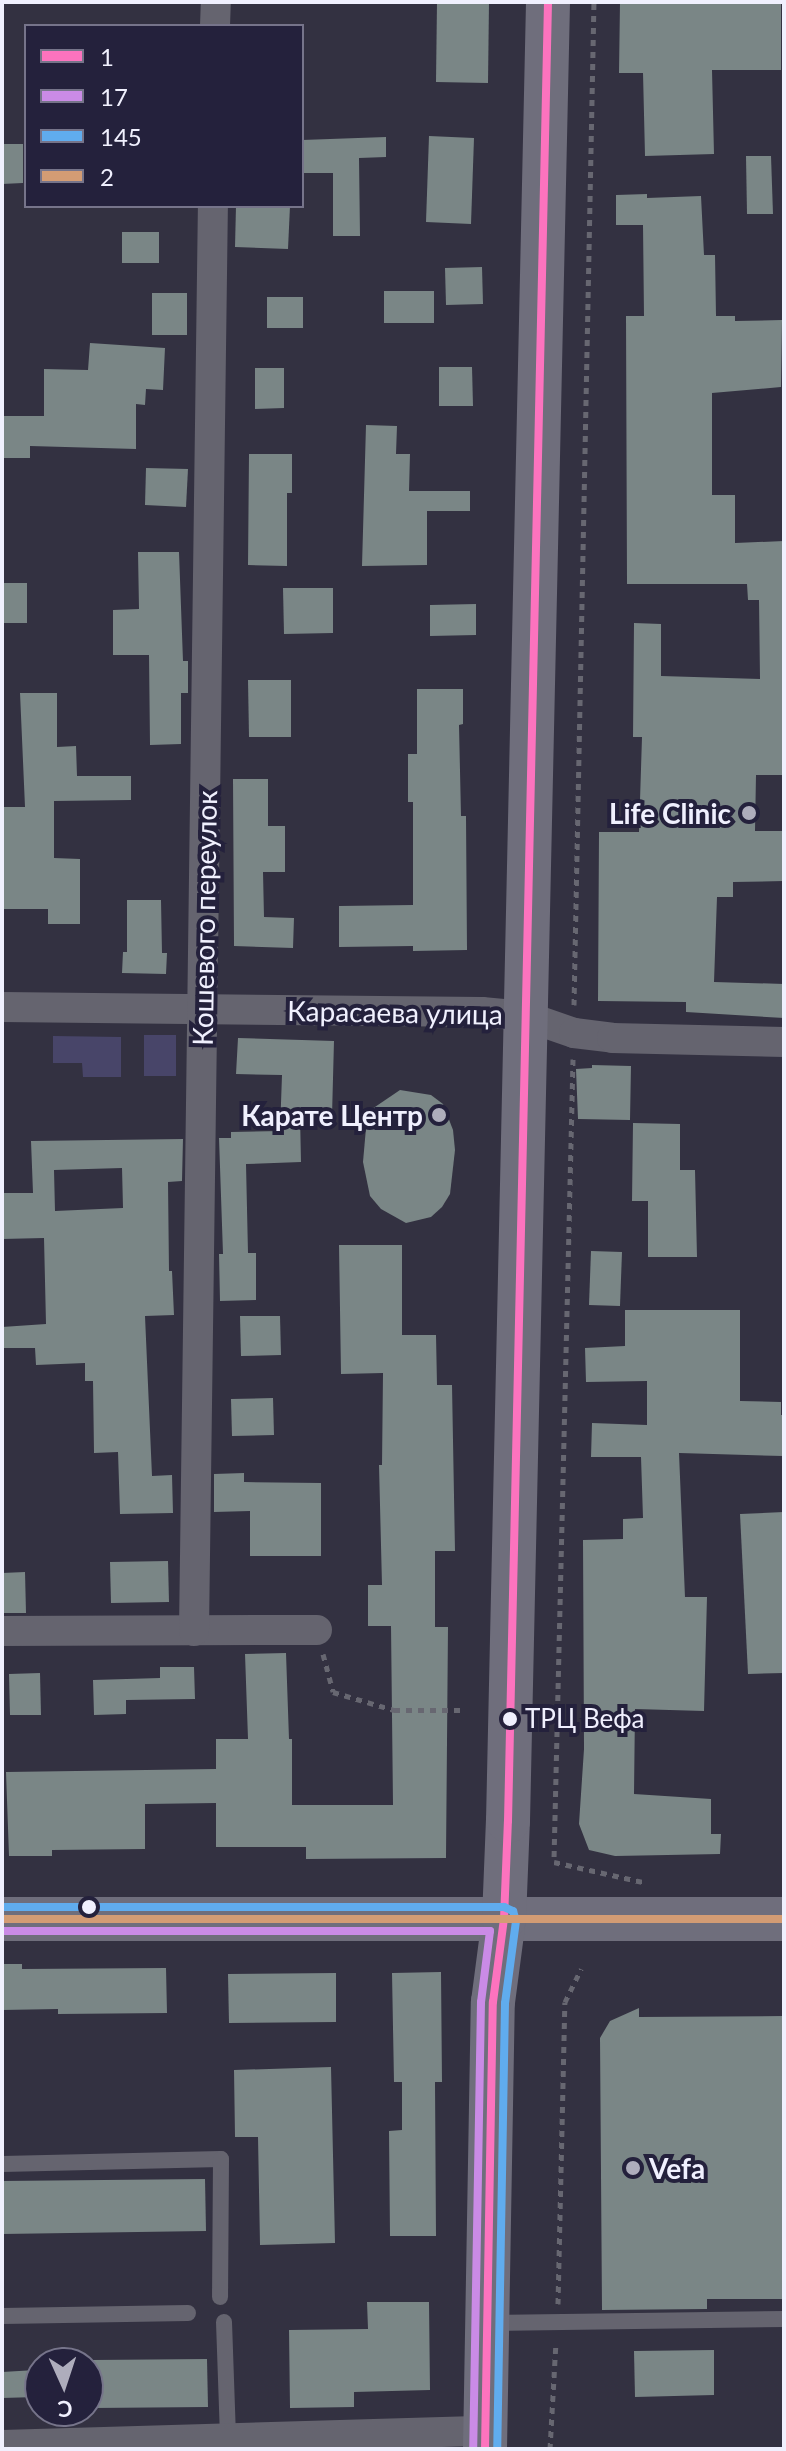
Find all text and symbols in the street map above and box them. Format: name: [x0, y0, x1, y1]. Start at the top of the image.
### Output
legend: [24, 24, 304, 208]
text: 1: [100, 42, 114, 71]
text: 17: [100, 82, 128, 111]
text: 145: [100, 122, 142, 151]
text: 2: [100, 162, 114, 191]
street label: Кошевого переулок: [185, 790, 223, 1046]
place label: Life Clinic: [609, 796, 731, 830]
marker: Life Clinic: [738, 802, 760, 824]
street label: Карасаева улица: [287, 993, 503, 1031]
place label: Карате Центр: [241, 1098, 423, 1132]
marker: Карате Центр: [430, 1106, 448, 1124]
place label: ТРЦ Вефа: [525, 1703, 644, 1735]
marker: ТРЦ Вефа: [502, 1711, 518, 1727]
unlabelled marker: [81, 1899, 97, 1915]
place label: Vefa: [649, 2151, 705, 2185]
marker: Vefa: [624, 2159, 642, 2177]
north arrow: [24, 2347, 104, 2427]
text: С: [57, 2396, 73, 2423]

